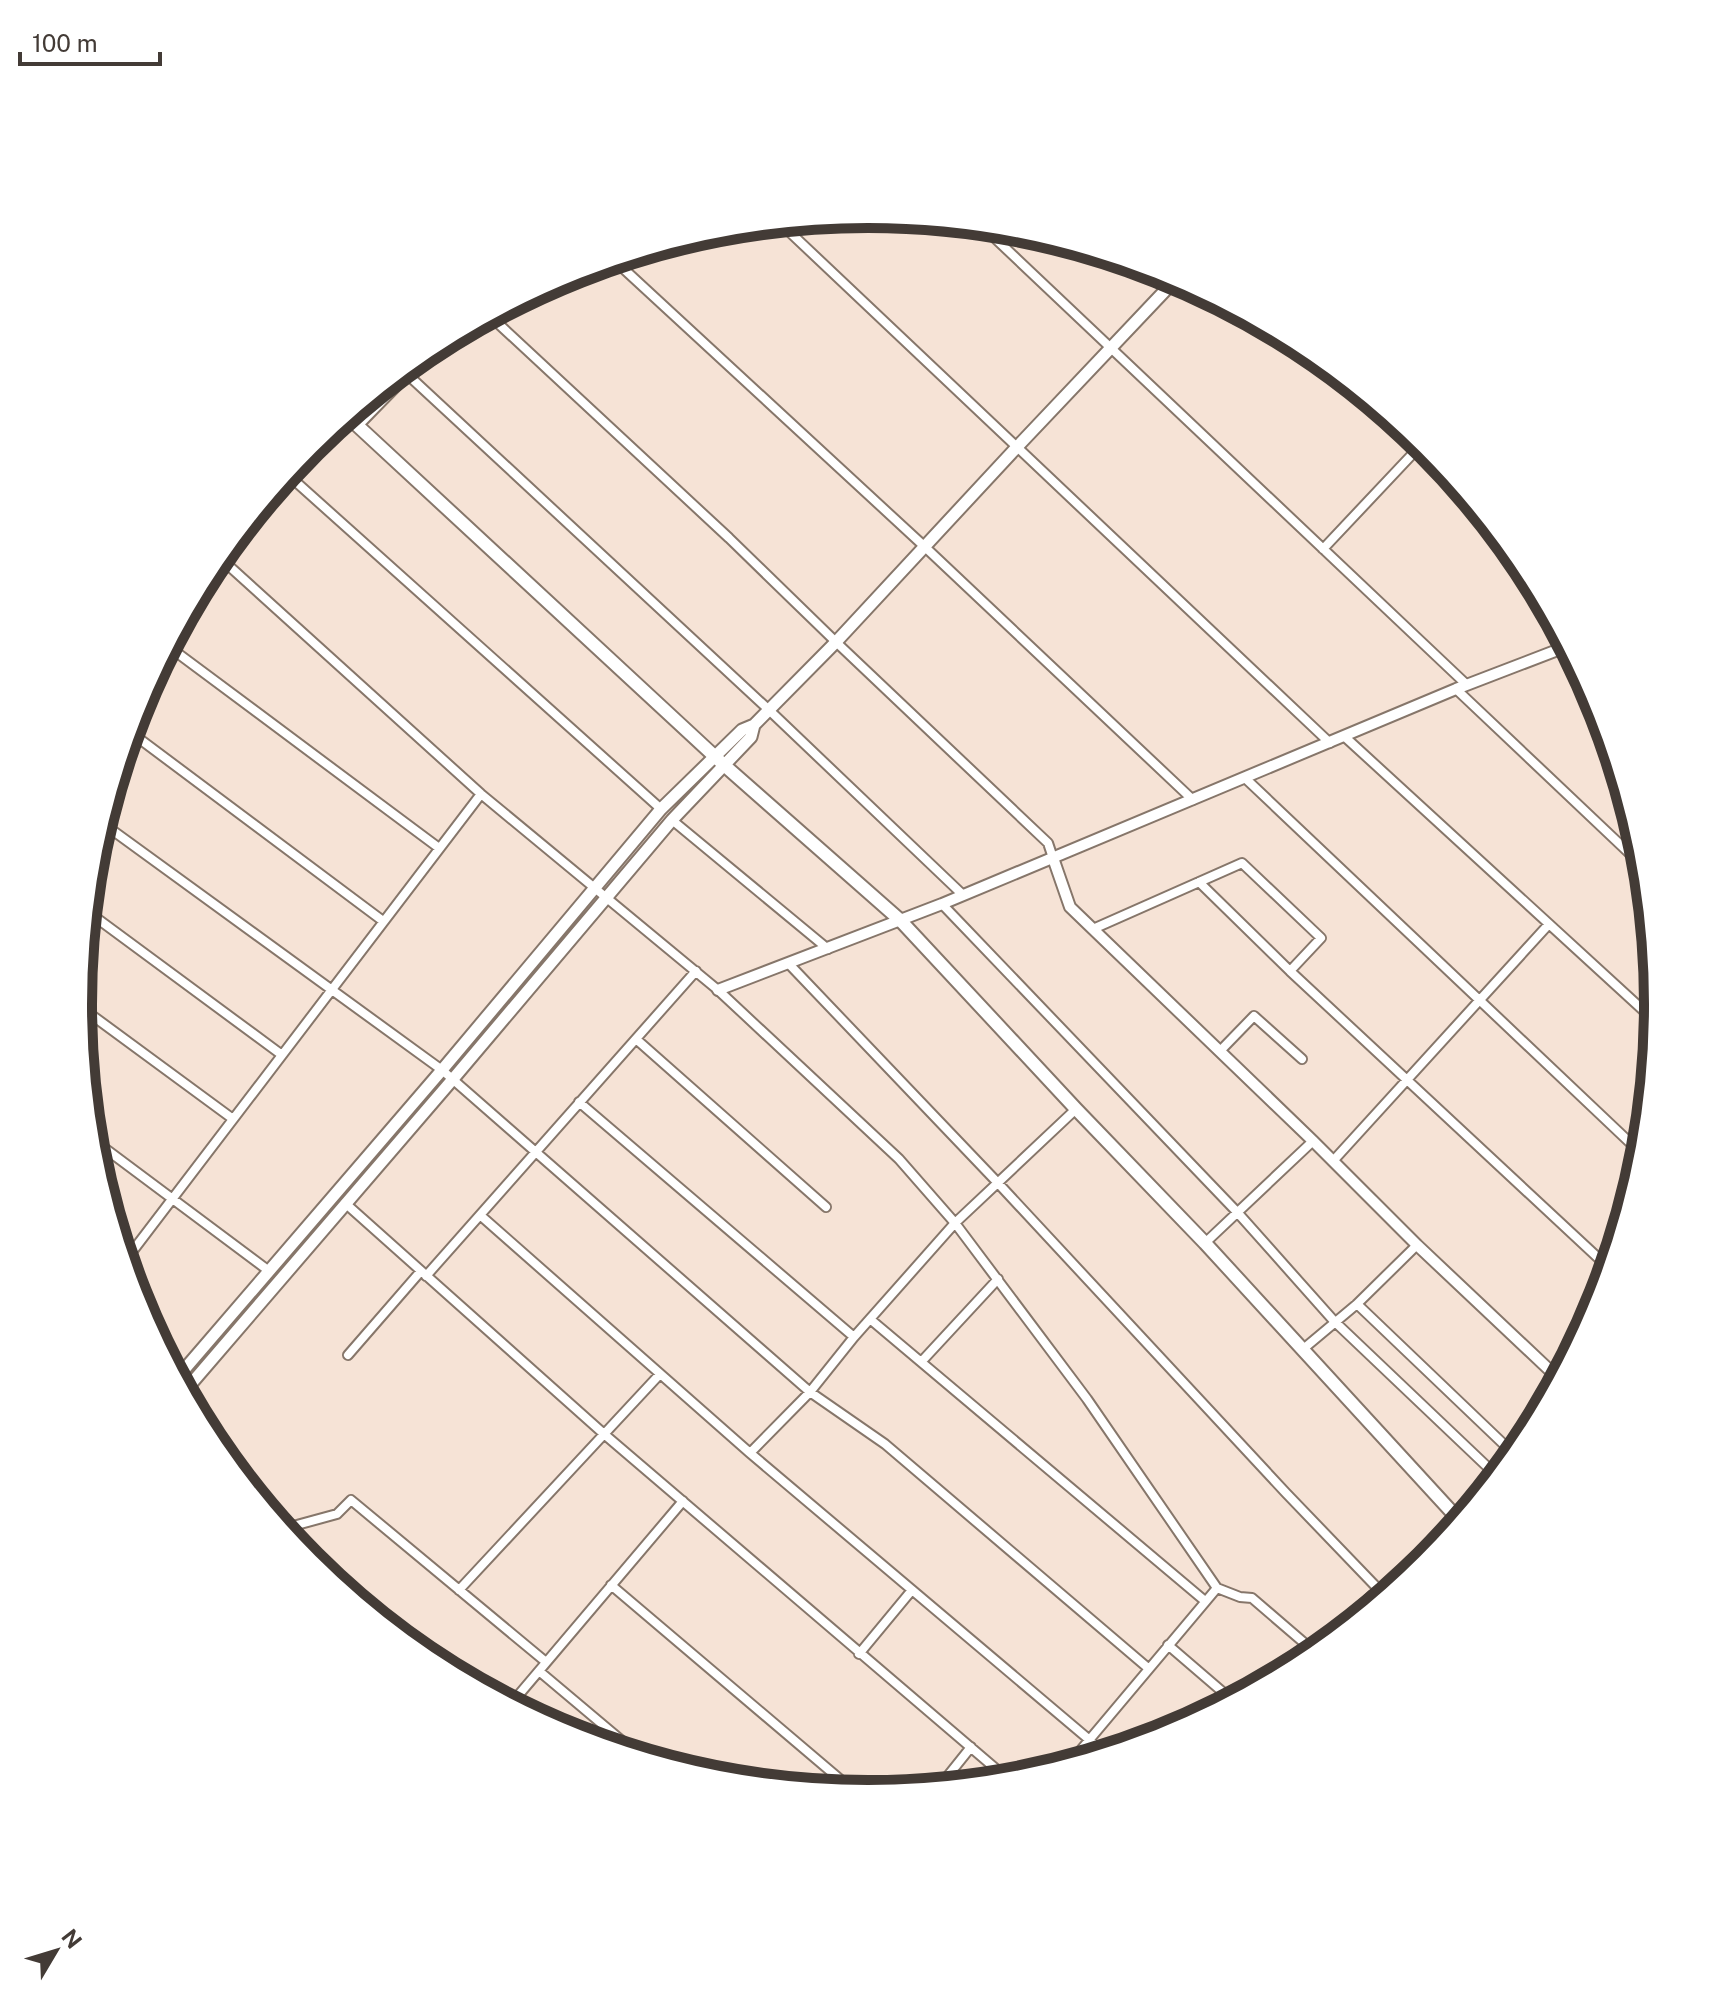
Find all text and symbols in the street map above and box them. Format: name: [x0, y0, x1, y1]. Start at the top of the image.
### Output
scale bar: [20, 16, 160, 66]
text: 100 m: [32, 29, 98, 57]
north arrow: [16, 1911, 96, 1991]
text: N: [56, 1924, 87, 1953]

